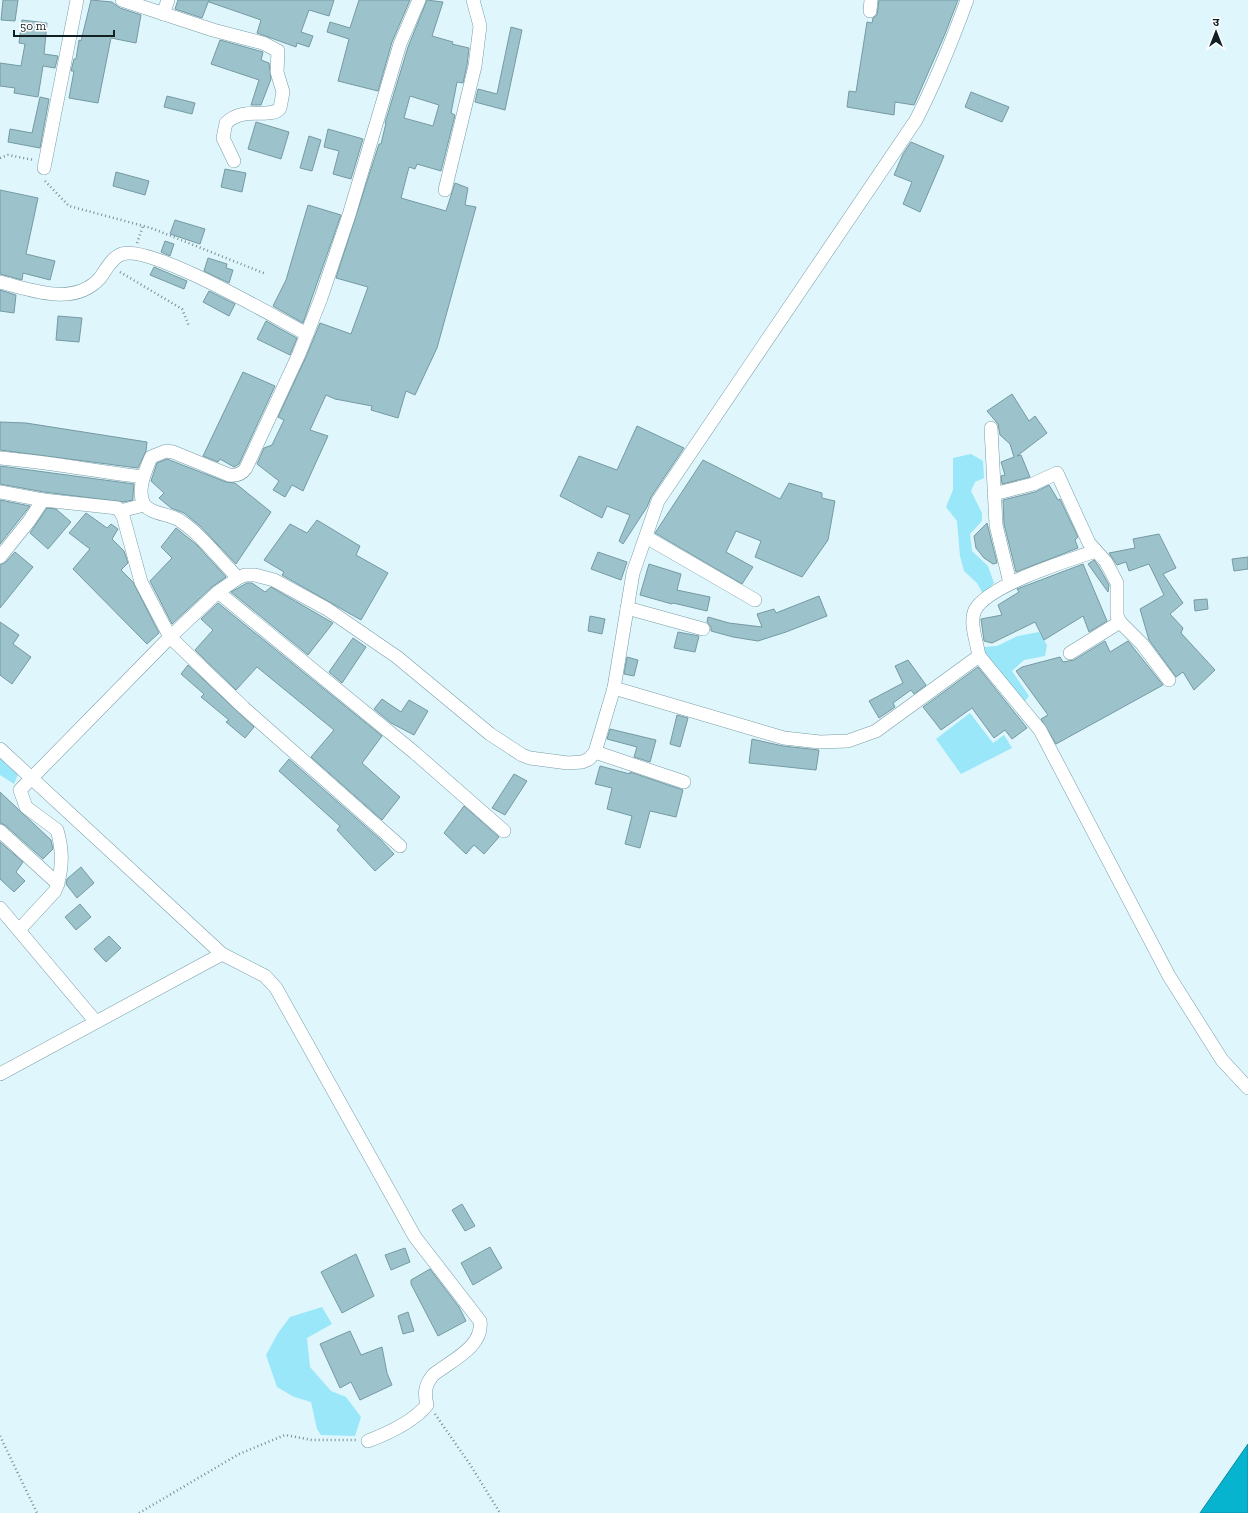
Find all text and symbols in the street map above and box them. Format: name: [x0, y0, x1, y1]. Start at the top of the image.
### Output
scale bar: [14, 12, 114, 38]
north arrow: [1196, 12, 1236, 52]
text: उ: [1213, 16, 1220, 29]
text: 50 m: [20, 19, 47, 33]

